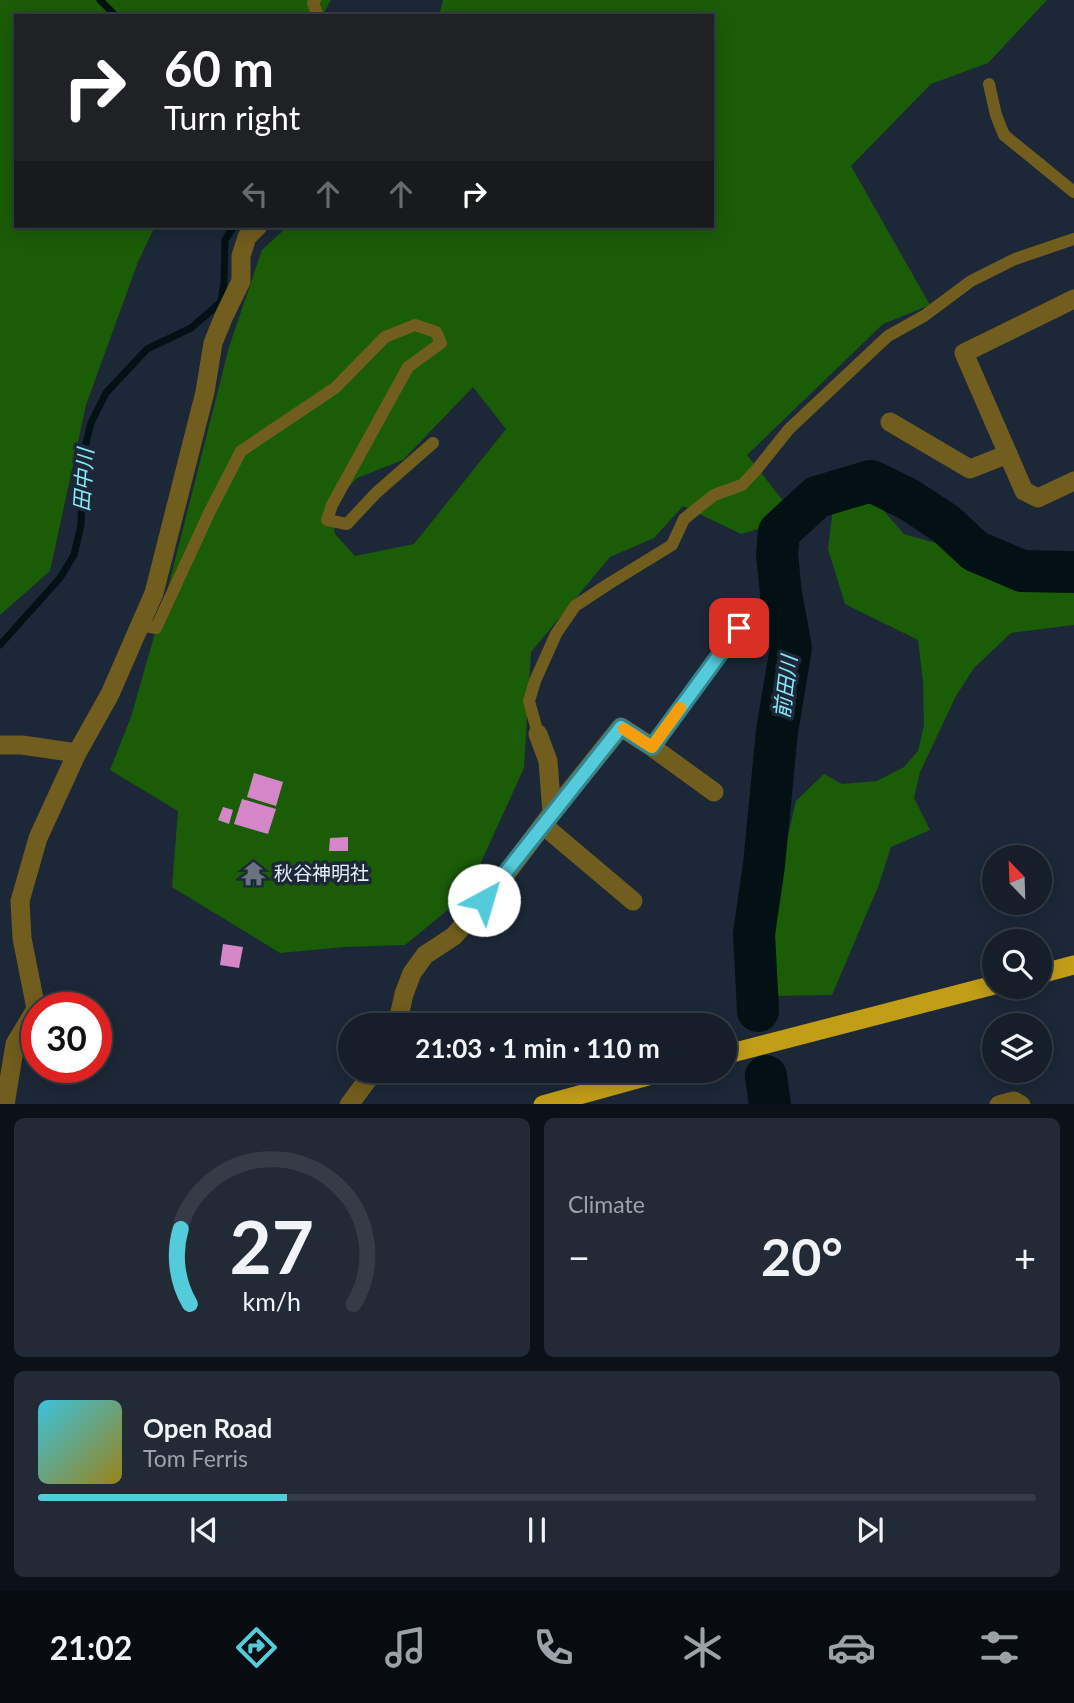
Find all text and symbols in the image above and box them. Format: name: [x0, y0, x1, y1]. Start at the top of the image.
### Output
text: 60 m: [164, 39, 274, 97]
icon: right: [49, 42, 140, 133]
text: Turn right: [164, 98, 300, 137]
icon: left: [236, 175, 274, 213]
icon: ahead: [309, 175, 347, 213]
icon: ahead: [382, 175, 420, 213]
icon: right: [455, 175, 493, 213]
water label: 田中川: [68, 446, 97, 512]
pin: [709, 598, 769, 658]
icon: arrive: [720, 609, 758, 647]
water label: 前田川: [768, 652, 801, 720]
north arrow: [982, 845, 1052, 915]
map controls: [982, 845, 1052, 1083]
temple icon: 秋谷神明社: [240, 859, 268, 887]
place label: 秋谷神明社: [274, 861, 369, 884]
position arrow: [447, 863, 521, 937]
button: search: [982, 929, 1052, 999]
speed limit sign: 30: [21, 992, 112, 1083]
button: layers: [982, 1013, 1052, 1083]
text: 21:03 · 1 min · 110 m: [415, 1032, 660, 1064]
text: Climate: [568, 1190, 645, 1218]
text: 27: [230, 1202, 314, 1290]
text: 20°: [761, 1225, 843, 1287]
text: −: [568, 1234, 590, 1280]
text: +: [1014, 1234, 1036, 1280]
text: km/h: [243, 1285, 301, 1315]
text: Open Road: [143, 1412, 272, 1444]
text: Tom Ferris: [143, 1444, 248, 1472]
icon: previous: [185, 1511, 223, 1549]
icon: pause: [518, 1511, 556, 1549]
icon: next: [851, 1511, 889, 1549]
icon: directions: [232, 1623, 281, 1672]
icon: music: [381, 1623, 430, 1672]
icon: phone: [529, 1623, 578, 1672]
icon: climate: [678, 1623, 727, 1672]
icon: car: [827, 1623, 876, 1672]
icon: filters: [975, 1623, 1024, 1672]
text: 21:02: [50, 1628, 132, 1667]

